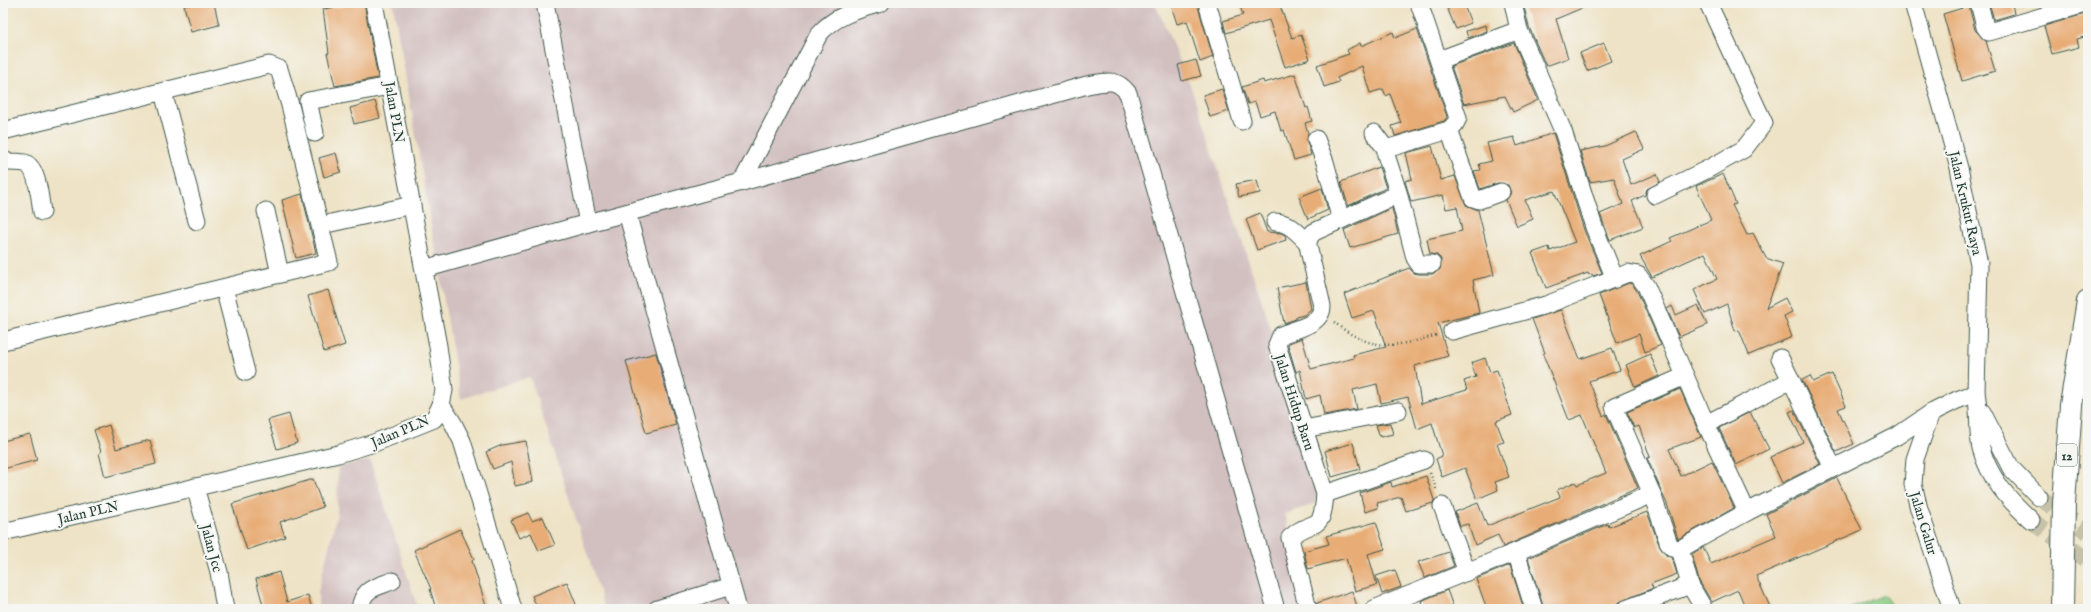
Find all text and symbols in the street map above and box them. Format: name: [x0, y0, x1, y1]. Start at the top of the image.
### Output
street label: Jalan PLN: [379, 78, 408, 144]
street label: Jalan Krukut Raya: [1944, 147, 1986, 258]
street label: Jalan Hidup Baru: [1269, 350, 1318, 453]
street label: Jalan PLN: [367, 412, 432, 453]
road number: 12: [2057, 444, 2077, 466]
street label: Jalan Galur: [1904, 488, 1941, 557]
street label: Jalan PLN: [54, 497, 120, 529]
street label: Jalan Jcc: [195, 520, 226, 574]

